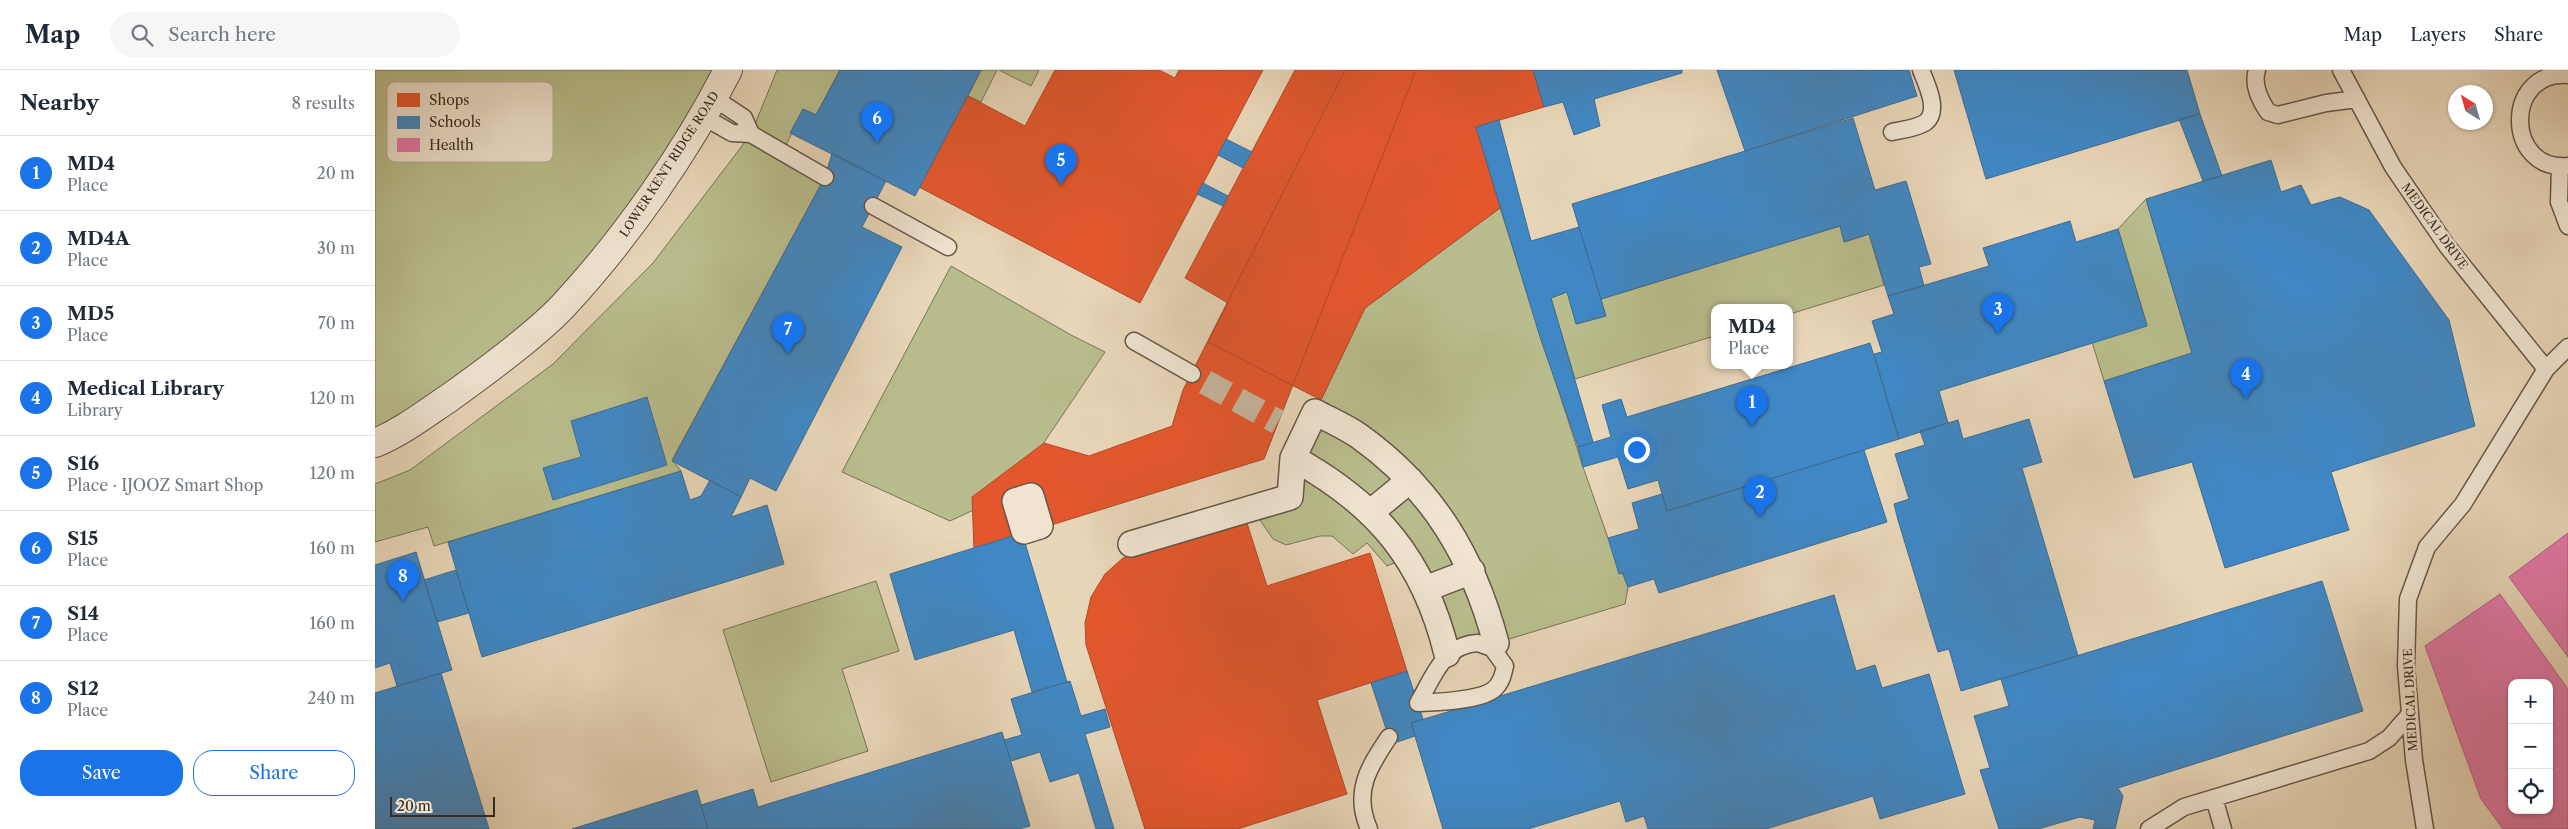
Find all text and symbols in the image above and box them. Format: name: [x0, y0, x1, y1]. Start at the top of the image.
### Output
search box: [110, 12, 460, 57]
text: Map: [25, 20, 80, 49]
icon: search: [128, 21, 156, 49]
text: Search here: [168, 23, 276, 46]
text: Map: [2344, 24, 2382, 46]
text: Layers: [2410, 24, 2466, 46]
text: Share: [2494, 24, 2543, 46]
legend: [387, 82, 553, 162]
north arrow: [2448, 85, 2493, 130]
street label: LOWER KENT RIDGE ROAD: [616, 88, 722, 240]
text: Nearby: [20, 90, 99, 115]
text: Shops: [429, 91, 469, 109]
text: 8 results: [292, 93, 355, 113]
pin: 6: [861, 102, 893, 143]
text: Schools: [429, 113, 481, 131]
text: Health: [429, 136, 474, 154]
pin: 5: [1045, 144, 1077, 185]
text: MD4: [67, 152, 115, 175]
text: 1: [32, 163, 40, 183]
text: 20 m: [316, 163, 355, 183]
text: Place: [67, 175, 108, 195]
street label: MEDICAL DRIVE: [2399, 180, 2471, 272]
text: MD4A: [67, 227, 130, 250]
text: 2: [31, 238, 41, 258]
text: 30 m: [317, 238, 355, 258]
text: Place: [67, 250, 108, 270]
pin: 3: [1982, 293, 2014, 334]
text: MD5: [67, 302, 114, 325]
popup: [1711, 304, 1793, 369]
text: 3: [31, 313, 41, 333]
text: 70 m: [318, 313, 355, 333]
pin: 7: [772, 313, 804, 354]
text: MD4: [1728, 315, 1776, 338]
text: Place: [67, 325, 108, 345]
text: Place: [1728, 338, 1769, 358]
pin: 4: [2230, 358, 2262, 399]
text: Medical Library: [67, 377, 224, 400]
pin: 1: [1736, 386, 1768, 427]
text: 4: [31, 388, 41, 408]
text: 120 m: [310, 388, 355, 408]
text: Library: [67, 400, 123, 420]
your location: [1624, 437, 1650, 463]
text: S16: [67, 452, 99, 475]
text: 5: [32, 463, 40, 483]
text: 120 m: [310, 463, 355, 483]
text: Place · IJOOZ Smart Shop: [67, 475, 263, 495]
pin: 2: [1744, 476, 1776, 517]
text: S15: [67, 527, 98, 550]
text: 6: [31, 538, 41, 558]
text: 160 m: [310, 538, 355, 558]
text: Place: [67, 550, 108, 570]
pin: 8: [387, 560, 419, 601]
text: S14: [67, 602, 99, 625]
text: 7: [32, 613, 40, 633]
text: 160 m: [310, 613, 355, 633]
text: Place: [67, 625, 108, 645]
street label: MEDICAL DRIVE: [2400, 648, 2420, 752]
text: S12: [67, 677, 99, 700]
map controls: [2508, 679, 2553, 814]
button: +: [2508, 679, 2553, 724]
text: 8: [31, 688, 41, 708]
text: 240 m: [307, 688, 355, 708]
text: Place: [67, 700, 108, 720]
button: −: [2508, 724, 2553, 769]
button: Save: [20, 750, 183, 796]
button: Share: [193, 750, 355, 796]
button: locate: [2508, 769, 2553, 814]
scale bar: [390, 794, 495, 817]
text: 20 m: [397, 797, 431, 815]

